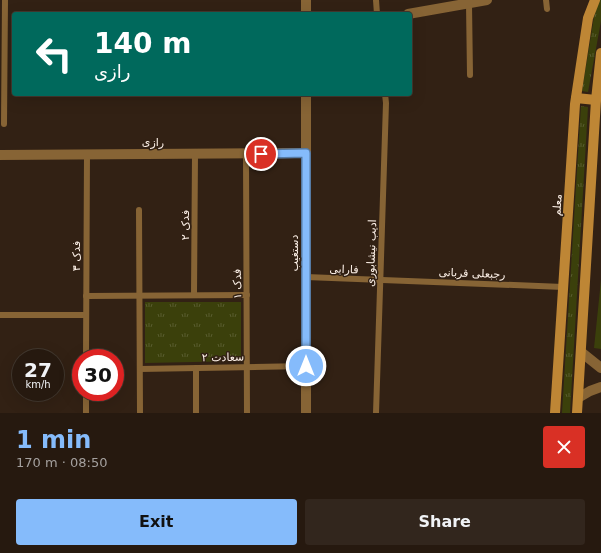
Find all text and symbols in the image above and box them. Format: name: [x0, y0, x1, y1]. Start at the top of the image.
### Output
text: 140 m: [94, 27, 191, 60]
icon: left: [28, 28, 80, 80]
text: رازی: [94, 61, 130, 82]
street label: رازی: [142, 136, 164, 149]
pin: [244, 137, 278, 171]
icon: arrive: [250, 143, 272, 165]
street label: معلم: [550, 193, 565, 217]
street label: فدک ۲: [179, 210, 192, 240]
street label: ادیب نیشابوری: [364, 219, 379, 287]
street label: دستغیب: [288, 234, 301, 271]
street label: فدک ۳: [70, 241, 83, 271]
street label: فارابی: [329, 262, 359, 277]
street label: رجبعلی قربانی: [438, 266, 506, 281]
street label: فدک ۱: [231, 269, 244, 299]
position arrow: [285, 345, 327, 387]
speed limit sign: 30: [72, 349, 124, 401]
street label: سعادت ۲: [202, 351, 244, 364]
text: 27: [24, 358, 52, 382]
text: km/h: [25, 379, 51, 390]
text: 1 min: [16, 426, 91, 454]
button: close: [543, 426, 585, 468]
text: 170 m · 08:50: [16, 455, 107, 470]
button: Exit: [16, 499, 297, 545]
button: Share: [305, 499, 585, 545]

